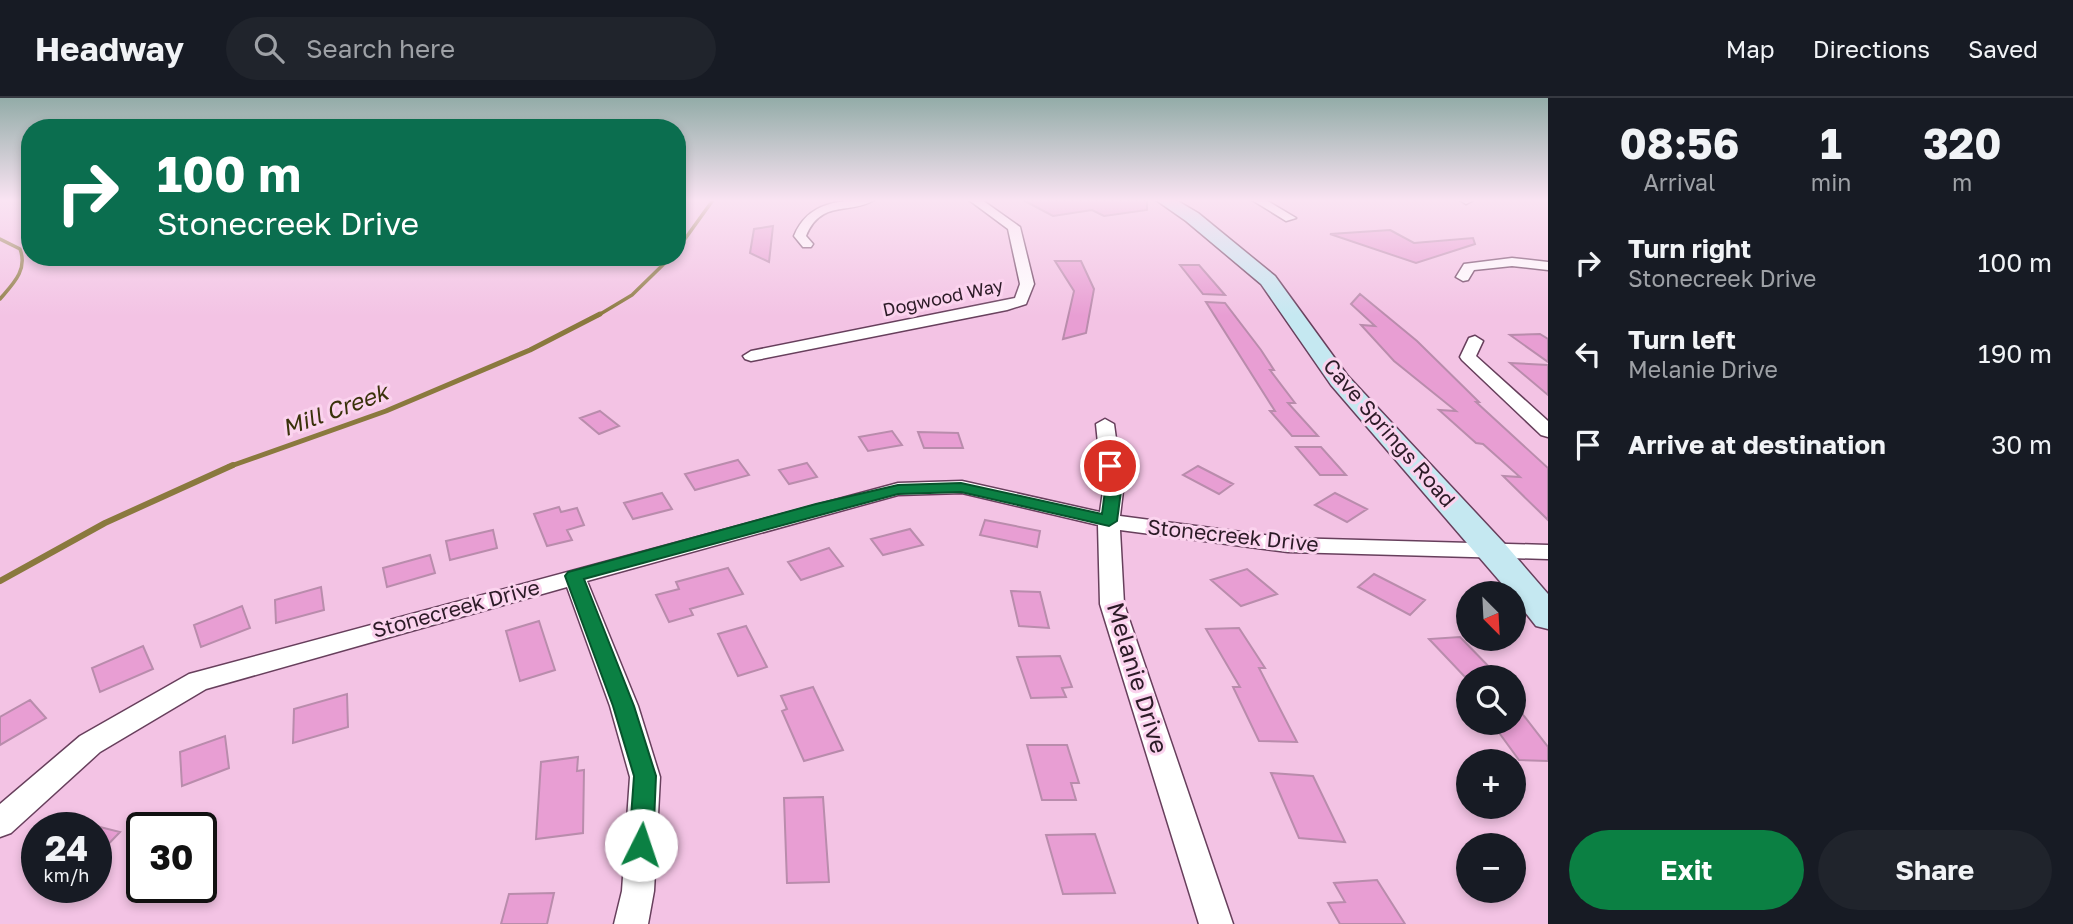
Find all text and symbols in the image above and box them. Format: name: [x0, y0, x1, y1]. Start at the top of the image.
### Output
search box: [226, 17, 716, 80]
text: Headway: [35, 29, 184, 68]
icon: search: [250, 29, 288, 67]
text: Search here: [306, 33, 455, 64]
text: Map: [1726, 34, 1775, 63]
text: Directions: [1813, 34, 1930, 63]
text: Saved: [1968, 34, 2038, 63]
text: 08:56: [1619, 118, 1739, 168]
text: 1: [1820, 118, 1842, 168]
text: 320: [1923, 118, 2002, 168]
text: 100 m: [157, 144, 301, 203]
icon: right: [42, 147, 133, 238]
text: Arrival: [1643, 168, 1715, 196]
text: min: [1811, 168, 1852, 196]
text: m: [1952, 168, 1972, 196]
text: Stonecreek Drive: [157, 204, 419, 242]
text: Turn right: [1628, 233, 1751, 264]
icon: right: [1569, 244, 1607, 282]
text: 100 m: [1978, 247, 2052, 278]
text: Stonecreek Drive: [1628, 264, 1816, 292]
street label: Dogwood Way: [881, 274, 1005, 321]
text: Turn left: [1628, 324, 1736, 355]
icon: left: [1569, 335, 1607, 373]
text: 190 m: [1978, 338, 2052, 369]
street label: Cave Springs Road: [1318, 353, 1461, 512]
text: Melanie Drive: [1628, 355, 1778, 383]
water label: Mill Creek: [278, 376, 393, 441]
icon: arrive: [1569, 426, 1607, 464]
text: Arrive at destination: [1628, 429, 1886, 460]
text: 30 m: [1991, 429, 2052, 460]
pin: [1080, 436, 1140, 496]
icon: arrive: [1091, 447, 1129, 485]
street label: Stonecreek Drive: [1146, 513, 1320, 557]
street label: Stonecreek Drive: [369, 573, 542, 643]
north arrow: [1456, 581, 1526, 651]
map controls: [1456, 581, 1526, 903]
street label: Melanie Drive: [1102, 599, 1175, 757]
button: search: [1456, 665, 1526, 735]
button: +: [1456, 749, 1526, 819]
position arrow: [604, 808, 678, 882]
speed limit sign: 30: [126, 812, 217, 903]
text: 24: [45, 827, 88, 869]
button: Exit: [1569, 830, 1804, 910]
button: Share: [1818, 830, 2052, 910]
button: −: [1456, 833, 1526, 903]
text: km/h: [44, 864, 89, 886]

